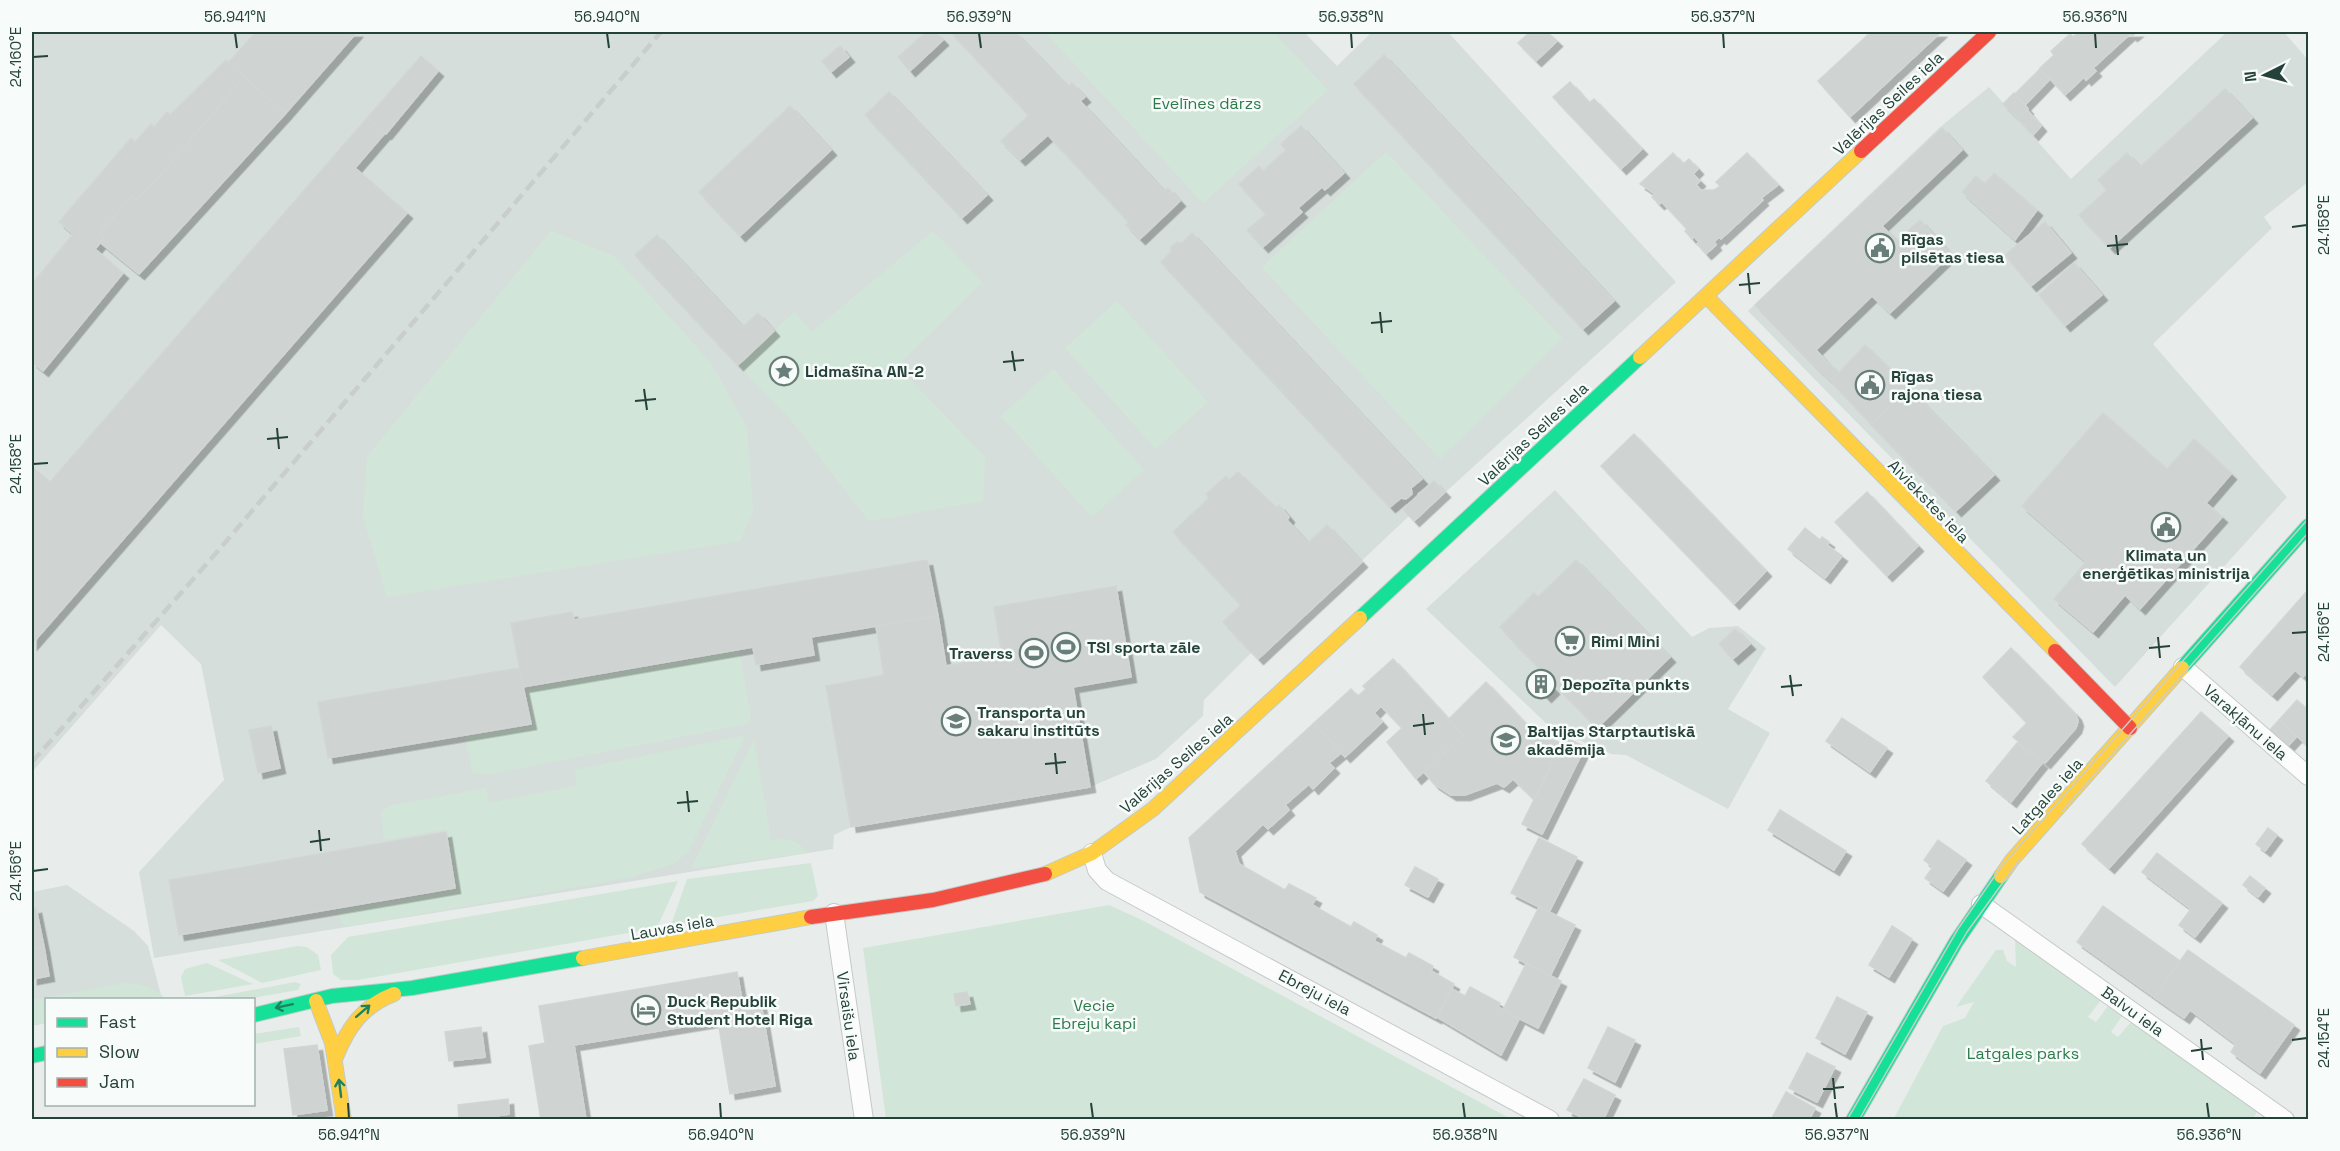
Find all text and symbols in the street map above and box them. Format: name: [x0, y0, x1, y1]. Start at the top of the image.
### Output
text: 56.941°N: [204, 7, 266, 26]
text: 56.940°N: [574, 7, 640, 26]
text: 56.939°N: [946, 7, 1012, 26]
text: 56.938°N: [1318, 7, 1384, 26]
text: 56.937°N: [1691, 7, 1755, 26]
text: 56.936°N: [2062, 7, 2128, 26]
text: 24.160°E: [6, 27, 25, 87]
north arrow: [2235, 45, 2295, 105]
street label: Valērijas Seiles iela: [1829, 47, 1948, 160]
text: N: [2240, 70, 2262, 83]
park label: Evelīnes dārzs: [1152, 93, 1262, 114]
text: 24.158°E: [2314, 195, 2333, 255]
place label: Rīgas pilsētas tiesa: [1901, 229, 2004, 268]
public building icon: Rīgas pilsētas tiesa: [1864, 232, 1896, 264]
place icon: Lidmašīna AN-2: [768, 355, 800, 387]
place label: Lidmašīna AN-2: [805, 361, 924, 382]
place label: Rīgas rajona tiesa: [1891, 366, 1982, 405]
public building icon: Rīgas rajona tiesa: [1854, 369, 1886, 401]
street label: Valērijas Seiles iela: [1474, 378, 1593, 491]
text: 24.158°E: [6, 434, 25, 494]
street label: Aiviekstes iela: [1883, 455, 1974, 548]
public building icon: Klimata un enerģētikas ministrija: [2150, 511, 2182, 543]
place label: Klimata un enerģētikas ministrija: [2082, 545, 2250, 584]
text: 24.156°E: [2314, 602, 2333, 662]
supermarket icon: Rimi Mini: [1554, 625, 1586, 657]
sports icon: TSI sporta zāle: [1050, 631, 1082, 663]
place label: Rimi Mini: [1591, 631, 1660, 652]
sports icon: Traverss: [1018, 637, 1050, 669]
place label: TSI sporta zāle: [1087, 637, 1201, 658]
place label: Traverss: [949, 643, 1013, 664]
building icon: Depozīta punkts: [1525, 668, 1557, 700]
place label: Depozīta punkts: [1562, 674, 1690, 695]
street label: Varakļānu iela: [2199, 680, 2292, 765]
place label: Transporta un sakaru institūts: [977, 702, 1100, 741]
school or university icon: Transporta un sakaru institūts: [940, 705, 972, 737]
street label: Valērijas Seiles iela: [1115, 708, 1237, 818]
place label: Baltijas Starptautiskā akadēmija: [1527, 721, 1695, 760]
school or university icon: Baltijas Starptautiskā akadēmija: [1490, 724, 1522, 756]
street label: Latgales iela: [2007, 753, 2087, 839]
text: 24.156°E: [6, 841, 25, 901]
street label: Lauvas iela: [629, 910, 715, 945]
street label: Ebreju iela: [1275, 965, 1355, 1020]
street label: Virsaišu iela: [832, 970, 865, 1062]
street label: Balvu iela: [2097, 982, 2168, 1041]
place label: Duck Republik Student Hotel Riga: [667, 991, 813, 1030]
hotel icon: Duck Republik Student Hotel Riga: [630, 994, 662, 1026]
park label: Vecie Ebreju kapi: [1052, 995, 1136, 1034]
legend: [45, 998, 255, 1106]
one-way arrow: [275, 1001, 294, 1012]
one-way arrow: [356, 1004, 371, 1018]
text: 24.154°E: [2314, 1008, 2333, 1068]
text: Fast: [99, 1010, 136, 1033]
text: Slow: [99, 1040, 140, 1063]
park label: Latgales parks: [1967, 1043, 2079, 1064]
text: Jam: [99, 1070, 135, 1093]
one-way arrow: [334, 1078, 345, 1098]
text: 56.941°N: [318, 1125, 380, 1144]
text: 56.940°N: [688, 1125, 754, 1144]
text: 56.939°N: [1060, 1125, 1126, 1144]
text: 56.938°N: [1432, 1125, 1498, 1144]
text: 56.937°N: [1805, 1125, 1869, 1144]
text: 56.936°N: [2176, 1125, 2242, 1144]

